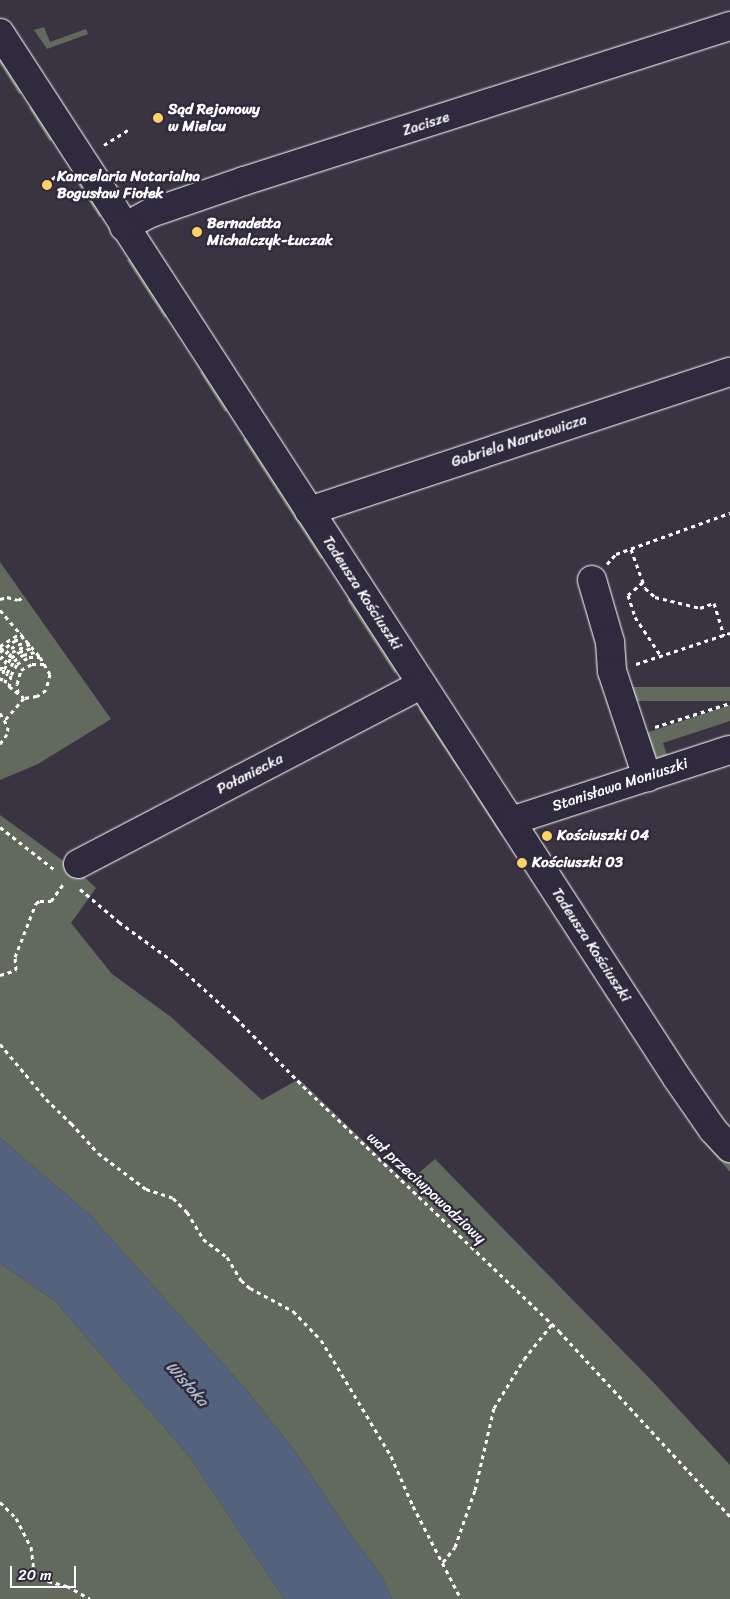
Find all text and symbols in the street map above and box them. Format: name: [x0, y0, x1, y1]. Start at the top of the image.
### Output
place label: Sąd Rejonowy w Mielcu: [168, 100, 260, 135]
street label: Zacisze: [400, 108, 452, 140]
marker: Sąd Rejonowy w Mielcu: [152, 112, 164, 124]
place label: Kancelaria Notarialna Bogusław Fiołek: [57, 167, 200, 202]
marker: Kancelaria Notarialna Bogusław Fiołek: [41, 179, 53, 191]
place label: Bernadetta Michalczyk-Łuczak: [207, 214, 333, 249]
marker: Bernadetta Michalczyk-Łuczak: [191, 226, 203, 238]
street label: Gabriela Narutowicza: [449, 411, 589, 471]
street label: Tadeusza Kościuszki: [318, 532, 406, 654]
street label: Połaniecka: [214, 750, 286, 798]
street label: Stanisława Moniuszki: [550, 754, 690, 816]
place label: Kościuszki 04: [557, 827, 649, 845]
marker: Kościuszki 04: [541, 830, 553, 842]
place label: Kościuszki 03: [532, 854, 623, 872]
marker: Kościuszki 03: [516, 857, 528, 869]
street label: Tadeusza Kościuszki: [547, 884, 635, 1006]
street label: wał przeciwpowodziowy: [363, 1128, 489, 1248]
water label: Wisłoka: [162, 1358, 212, 1410]
scale bar: [12, 1556, 79, 1588]
text: 20 m: [18, 1562, 52, 1588]

